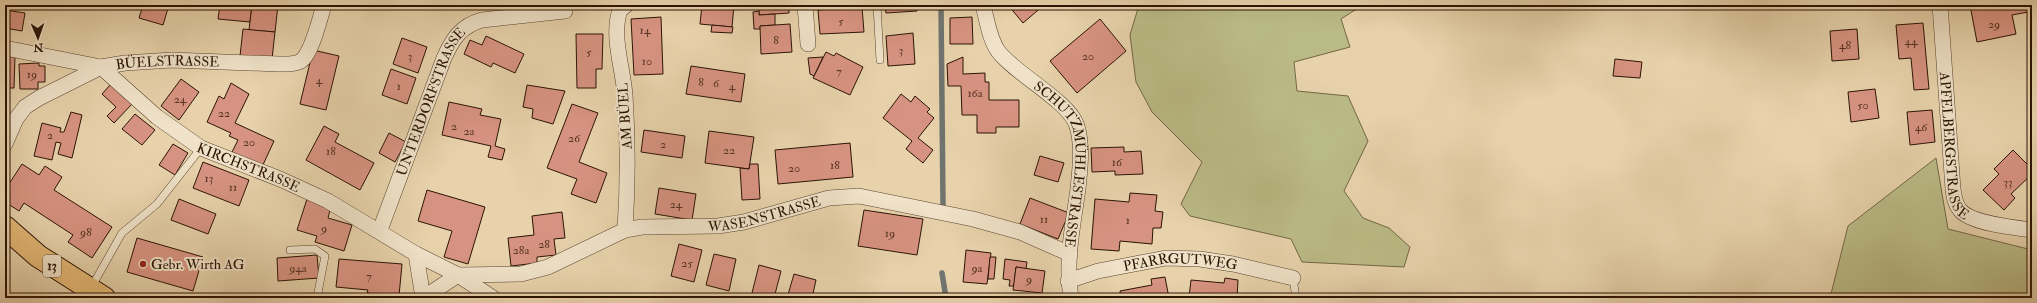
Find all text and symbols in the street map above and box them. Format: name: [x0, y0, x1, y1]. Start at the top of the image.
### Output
house number: 5: [838, 14, 844, 29]
house number: 29: [1988, 17, 2000, 32]
north arrow: [18, 18, 58, 58]
house number: 14: [640, 23, 651, 38]
street label: UNTERDORFSTRASSE: [392, 24, 469, 178]
house number: 8: [773, 33, 779, 48]
house number: 44: [1905, 34, 1918, 49]
house number: 48: [1839, 38, 1851, 53]
text: N: [32, 41, 44, 54]
house number: 3: [899, 43, 903, 58]
house number: 5: [586, 45, 592, 60]
house number: 3: [408, 49, 412, 64]
house number: 20: [1082, 49, 1094, 64]
street label: BÜELSTRASSE: [114, 51, 220, 73]
house number: 10: [642, 54, 652, 69]
house number: 7: [836, 64, 842, 79]
house number: 19: [27, 67, 37, 82]
street label: APFELBERGSTRASSE: [1936, 70, 1973, 223]
house number: 4: [316, 73, 323, 88]
house number: 8: [698, 75, 704, 90]
house number: 6: [713, 76, 720, 91]
street label: SCHUTZMÜHLESTRASSE: [1031, 77, 1089, 248]
house number: 1: [397, 79, 401, 94]
house number: 4: [729, 79, 736, 94]
street label: AM BÜEL: [614, 82, 636, 151]
house number: 16a: [967, 86, 984, 101]
house number: 24: [174, 92, 187, 107]
house number: 50: [1857, 98, 1869, 113]
house number: 22: [218, 106, 230, 121]
house number: 2: [451, 119, 457, 134]
house number: 46: [1915, 120, 1928, 135]
house number: 2a: [463, 124, 476, 139]
house number: 2: [47, 128, 53, 143]
house number: 26: [568, 131, 581, 146]
house number: 20: [243, 135, 255, 150]
house number: 2: [660, 137, 666, 152]
street label: KIRCHSTRASSE: [194, 139, 303, 196]
house number: 22: [723, 143, 735, 158]
house number: 18: [326, 144, 336, 159]
house number: 16: [1112, 155, 1123, 170]
house number: 18: [830, 158, 840, 173]
house number: 20: [788, 161, 800, 176]
house number: 13: [205, 171, 213, 186]
house number: 33: [2003, 175, 2013, 190]
house number: 11: [229, 180, 237, 195]
street label: WASENSTRASSE: [707, 192, 822, 235]
house number: 24: [670, 197, 683, 212]
house number: 11: [1040, 212, 1048, 227]
house number: 1: [1126, 213, 1130, 228]
house number: 9: [320, 221, 327, 236]
house number: 98: [79, 225, 92, 240]
house number: 19: [885, 226, 895, 241]
house number: 28: [538, 237, 550, 252]
house number: 28a: [513, 243, 530, 258]
street label: PFARRGUTWEG: [1122, 249, 1239, 275]
road number: 13: [43, 255, 61, 277]
place label: Gebr. Wirth AG: [151, 256, 245, 273]
house number: 25: [681, 256, 693, 271]
marker: Gebr. Wirth AG: [138, 259, 148, 269]
house number: 94a: [288, 261, 308, 276]
house number: 9a: [970, 261, 984, 276]
house number: 7: [366, 269, 372, 284]
house number: 9: [1025, 272, 1032, 287]

